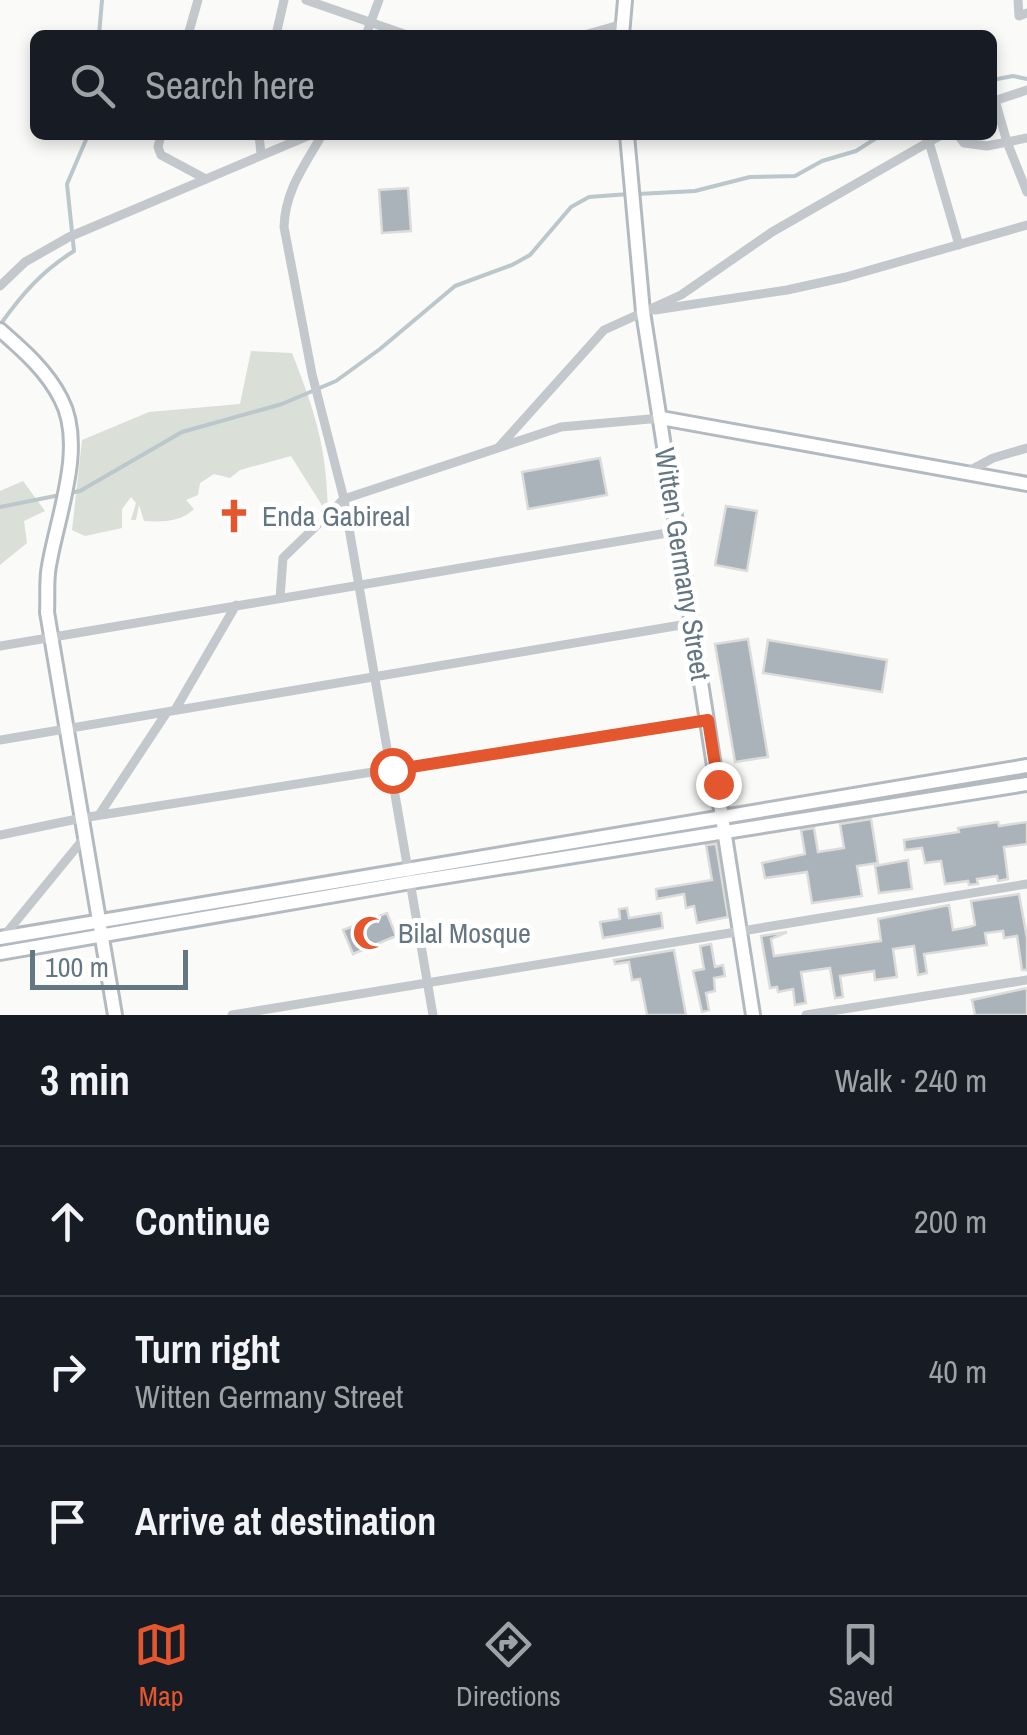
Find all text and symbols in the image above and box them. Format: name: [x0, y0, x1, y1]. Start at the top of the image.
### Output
search box: [30, 30, 997, 140]
icon: search: [65, 58, 120, 113]
text: Search here: [145, 60, 315, 111]
street label: Witten Germany Street: [646, 445, 720, 683]
church icon: Enda Gabireal: [215, 497, 253, 535]
place label: Enda Gabireal: [262, 497, 410, 535]
route start: [370, 748, 416, 794]
route end: [696, 762, 742, 808]
mosque icon: Bilal Mosque: [351, 914, 389, 952]
place label: Bilal Mosque: [398, 914, 531, 952]
scale bar: [30, 945, 188, 990]
text: 100 m: [45, 948, 109, 986]
text: 3 min: [40, 1052, 130, 1108]
text: Walk · 240 m: [835, 1059, 987, 1102]
icon: ahead: [40, 1194, 95, 1249]
text: Continue: [135, 1196, 270, 1247]
text: 200 m: [914, 1200, 987, 1243]
text: Turn right: [135, 1324, 280, 1375]
icon: right: [40, 1344, 95, 1399]
text: 40 m: [929, 1350, 987, 1393]
text: Witten Germany Street: [135, 1375, 403, 1418]
icon: arrive: [40, 1494, 95, 1549]
text: Arrive at destination: [135, 1496, 436, 1547]
tab: Map: [134, 1617, 189, 1715]
tab: Directions: [456, 1617, 561, 1715]
tab: Saved: [828, 1617, 893, 1715]

